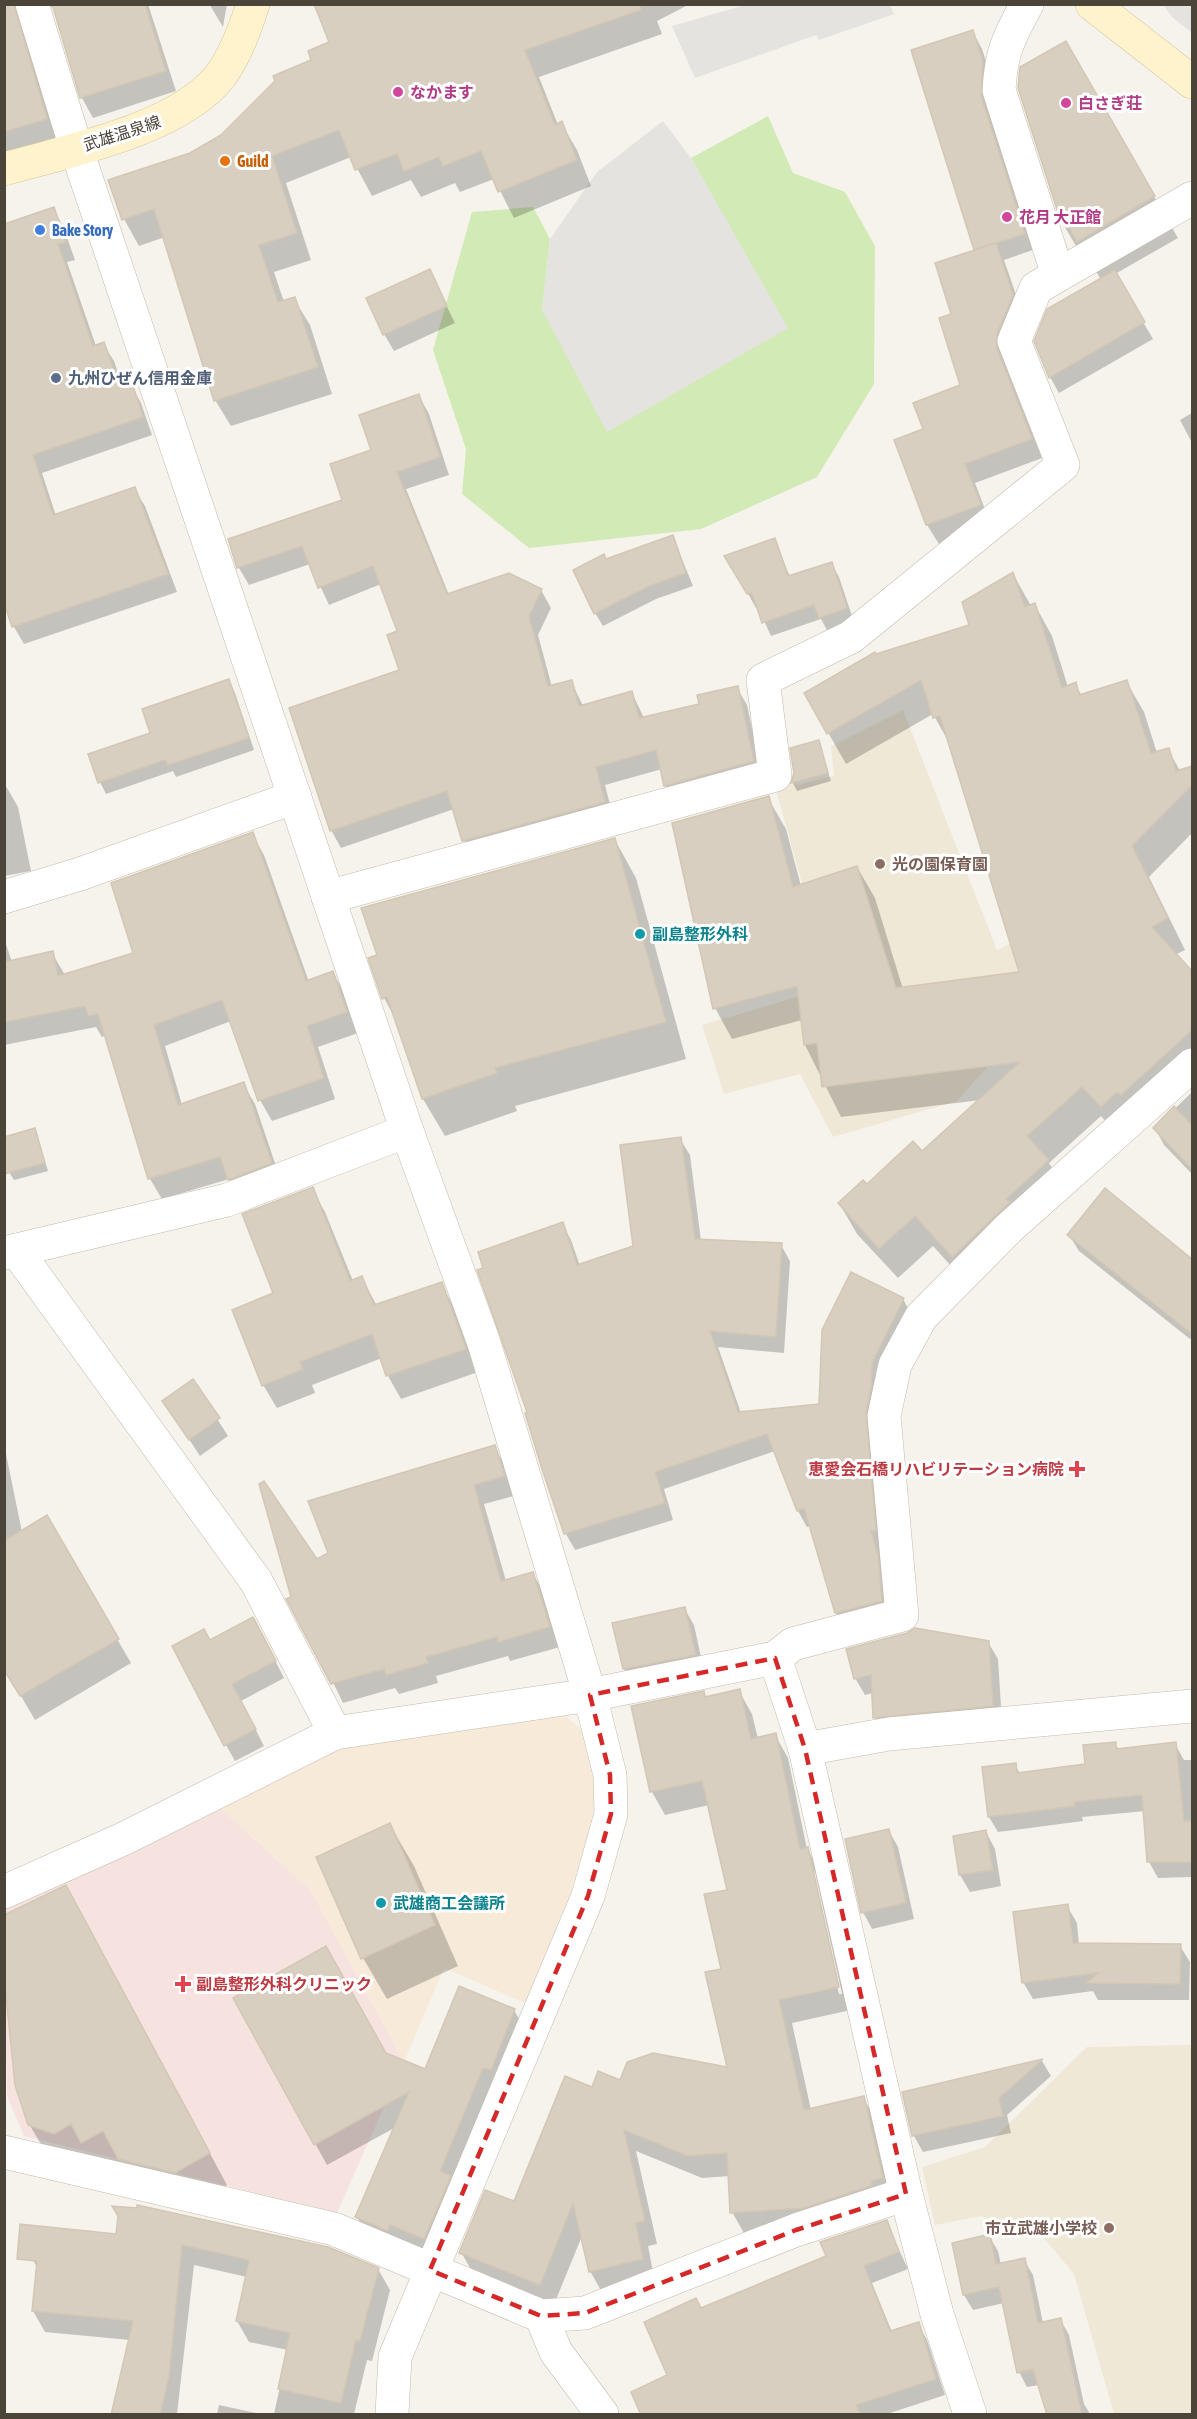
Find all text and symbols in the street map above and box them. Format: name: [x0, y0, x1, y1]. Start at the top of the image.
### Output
place label: なかます: [410, 83, 474, 101]
marker: なかます: [391, 85, 405, 99]
place label: 白さぎ荘: [1078, 94, 1142, 112]
marker: 白さぎ荘: [1059, 96, 1073, 110]
street label: 武雄温泉線: [81, 112, 163, 154]
place label: Guild: [237, 152, 269, 170]
marker: Guild: [218, 154, 232, 168]
place label: 花月 大正館: [1019, 208, 1101, 226]
marker: 花月 大正館: [1000, 210, 1014, 224]
place label: Bake Story: [52, 221, 114, 239]
marker: Bake Story: [33, 223, 47, 237]
place label: 九州ひぜん信用金庫: [68, 369, 212, 387]
marker: 九州ひぜん信用金庫: [49, 371, 63, 385]
place label: 光の園保育園: [892, 855, 988, 873]
marker: 光の園保育園: [873, 857, 887, 871]
place label: 副島整形外科: [652, 925, 748, 943]
marker: 副島整形外科: [633, 927, 647, 941]
place label: 恵愛会石橋リハビリテーション病院: [808, 1460, 1064, 1478]
marker: 恵愛会石橋リハビリテーション病院: [1068, 1460, 1086, 1478]
place label: 武雄商工会議所: [393, 1894, 505, 1912]
marker: 武雄商工会議所: [374, 1896, 388, 1910]
marker: 副島整形外科クリニック: [174, 1975, 192, 1993]
place label: 副島整形外科クリニック: [196, 1975, 372, 1993]
place label: 市立武雄小学校: [985, 2219, 1097, 2237]
marker: 市立武雄小学校: [1102, 2221, 1116, 2235]

